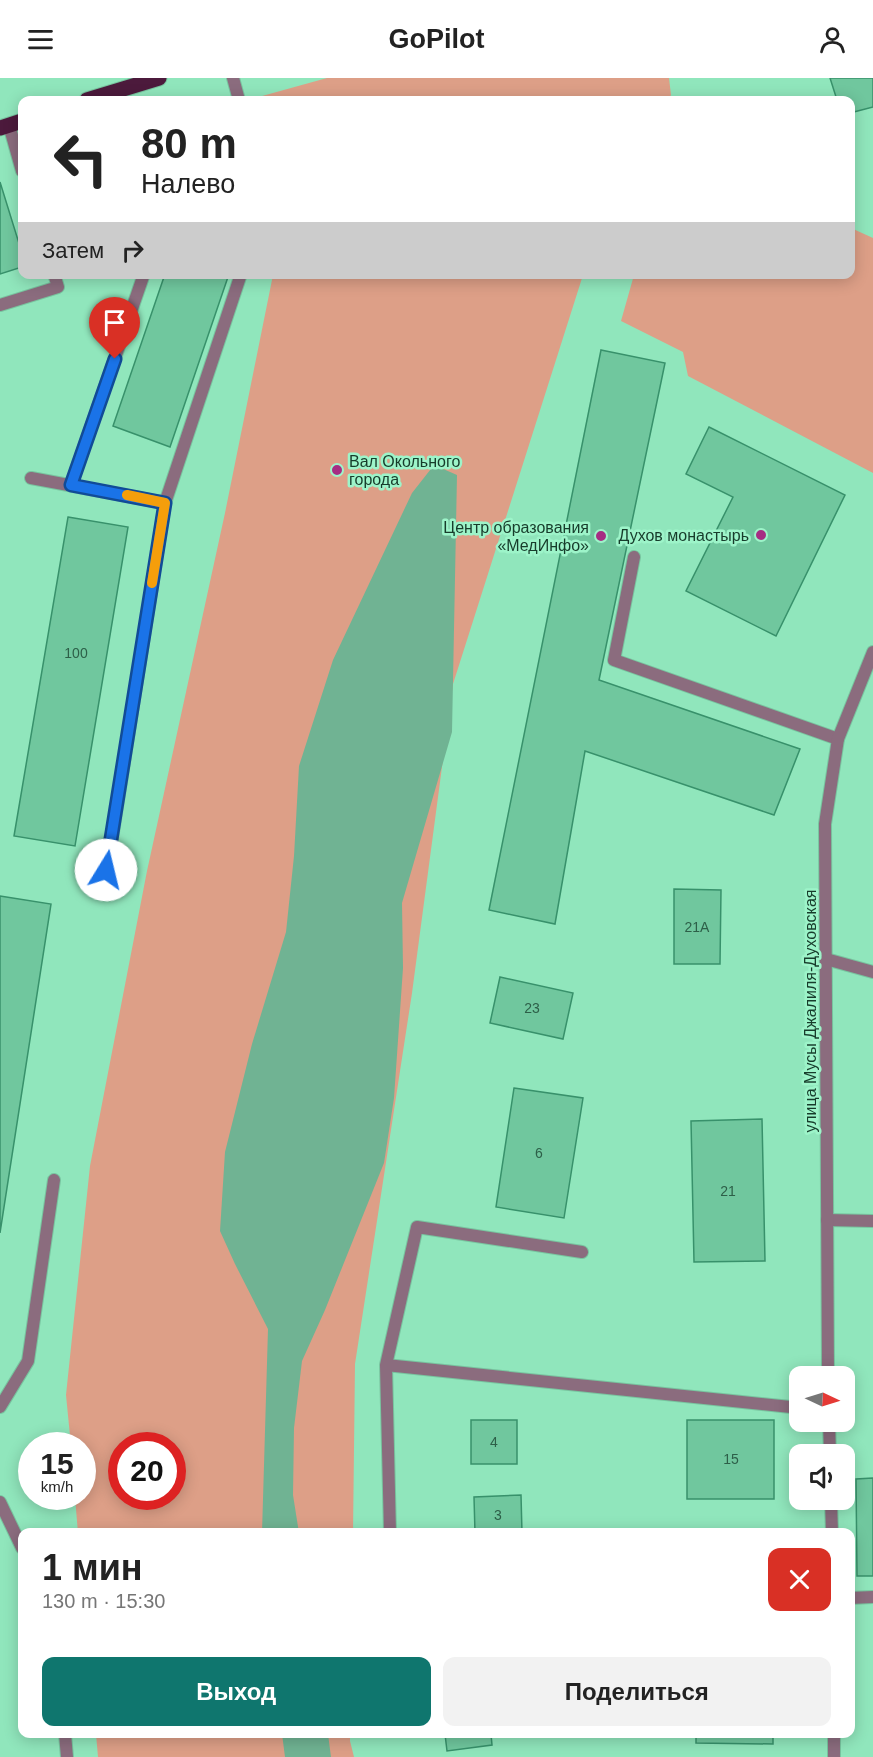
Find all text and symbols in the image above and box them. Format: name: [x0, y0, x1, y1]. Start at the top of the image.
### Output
icon: menu: [24, 23, 57, 56]
icon: person: [816, 23, 849, 56]
text: GoPilot: [389, 24, 485, 54]
icon: left: [42, 120, 120, 198]
text: 80 m: [141, 120, 237, 167]
text: Налево: [141, 169, 235, 199]
icon: right: [116, 234, 149, 267]
text: Затем: [42, 238, 104, 263]
pin: [89, 297, 140, 359]
icon: arrive: [98, 306, 131, 339]
place label: Вал Окольного города: [349, 453, 460, 488]
marker: Вал Окольного города: [330, 463, 344, 477]
place label: Центр образования «МедИнфо»: [443, 519, 589, 554]
place label: Духов монастырь: [618, 527, 749, 544]
marker: Духов монастырь: [754, 528, 768, 542]
marker: Центр образования «МедИнфо»: [594, 529, 608, 543]
house number: 100: [64, 645, 88, 661]
position arrow: [74, 838, 138, 902]
street label: улица Мусы Джалиля-Духовская: [802, 890, 819, 1132]
house number: 21А: [685, 919, 710, 935]
house number: 23: [524, 1000, 540, 1016]
house number: 6: [535, 1145, 543, 1161]
house number: 21: [720, 1183, 736, 1199]
north arrow: [789, 1366, 855, 1432]
map controls: [789, 1366, 855, 1510]
speed limit sign: 20: [108, 1432, 186, 1510]
house number: 4: [490, 1434, 498, 1450]
button: sound: [789, 1444, 855, 1510]
text: 15: [40, 1447, 74, 1480]
house number: 15: [723, 1451, 739, 1467]
text: km/h: [41, 1478, 73, 1495]
house number: 3: [494, 1507, 502, 1523]
text: 1 мин: [42, 1547, 143, 1588]
button: close: [768, 1548, 831, 1611]
text: 130 m · 15:30: [42, 1590, 165, 1612]
button: Выход: [42, 1657, 431, 1726]
button: Поделиться: [443, 1657, 831, 1726]

